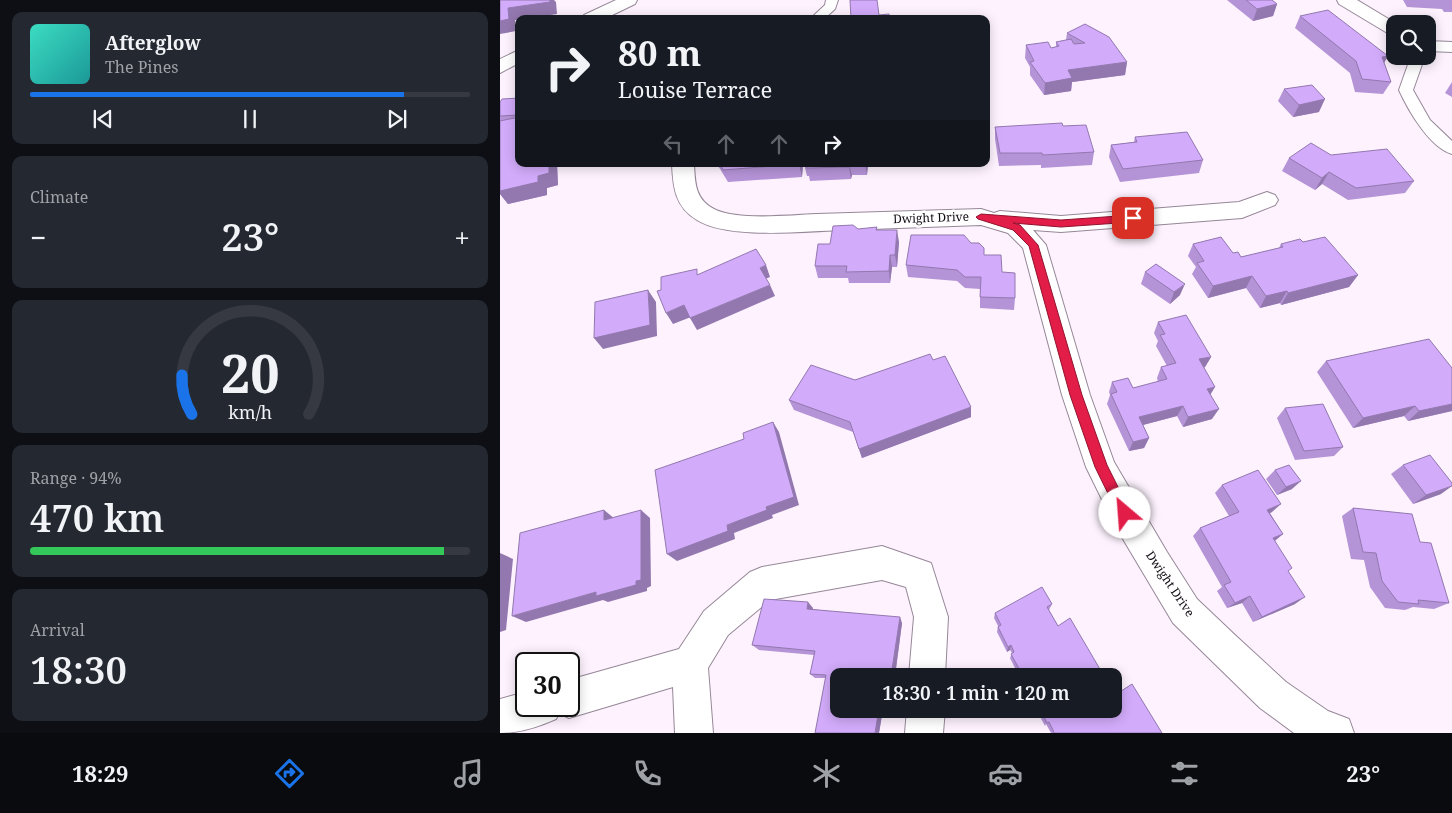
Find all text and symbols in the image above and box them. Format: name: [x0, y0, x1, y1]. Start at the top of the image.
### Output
map controls: [1386, 15, 1436, 65]
button: search: [1386, 15, 1436, 65]
text: 80 m: [618, 29, 701, 76]
text: Afterglow: [105, 30, 201, 56]
icon: right: [535, 35, 600, 100]
text: The Pines: [105, 56, 179, 78]
text: Louise Terrace: [618, 74, 772, 104]
icon: previous: [89, 105, 117, 133]
icon: pause: [236, 105, 264, 133]
icon: next: [383, 105, 411, 133]
icon: left: [659, 130, 687, 158]
icon: ahead: [712, 130, 740, 158]
icon: ahead: [765, 130, 793, 158]
icon: right: [818, 130, 846, 158]
text: Climate: [30, 186, 88, 208]
pin: [1112, 197, 1154, 239]
icon: arrive: [1119, 204, 1147, 232]
street label: Dwight Drive: [893, 208, 969, 227]
text: 23°: [221, 210, 279, 262]
text: −: [30, 218, 46, 256]
text: +: [454, 218, 470, 256]
text: 20: [221, 337, 279, 408]
text: km/h: [228, 400, 272, 424]
text: Range · 94%: [30, 467, 122, 489]
position arrow: [1098, 486, 1150, 538]
text: 470 km: [30, 491, 164, 543]
street label: Dwight Drive: [1142, 547, 1199, 620]
text: Arrival: [30, 619, 85, 641]
text: 18:30: [30, 643, 127, 695]
speed limit sign: 30: [515, 652, 580, 717]
text: 18:30 · 1 min · 120 m: [882, 680, 1070, 706]
icon: directions: [272, 756, 307, 791]
icon: music: [451, 756, 486, 791]
icon: phone: [630, 756, 665, 791]
icon: climate: [809, 756, 844, 791]
icon: car: [988, 756, 1023, 791]
icon: filters: [1167, 756, 1202, 791]
text: 18:29: [72, 758, 128, 788]
text: 23°: [1346, 758, 1380, 788]

